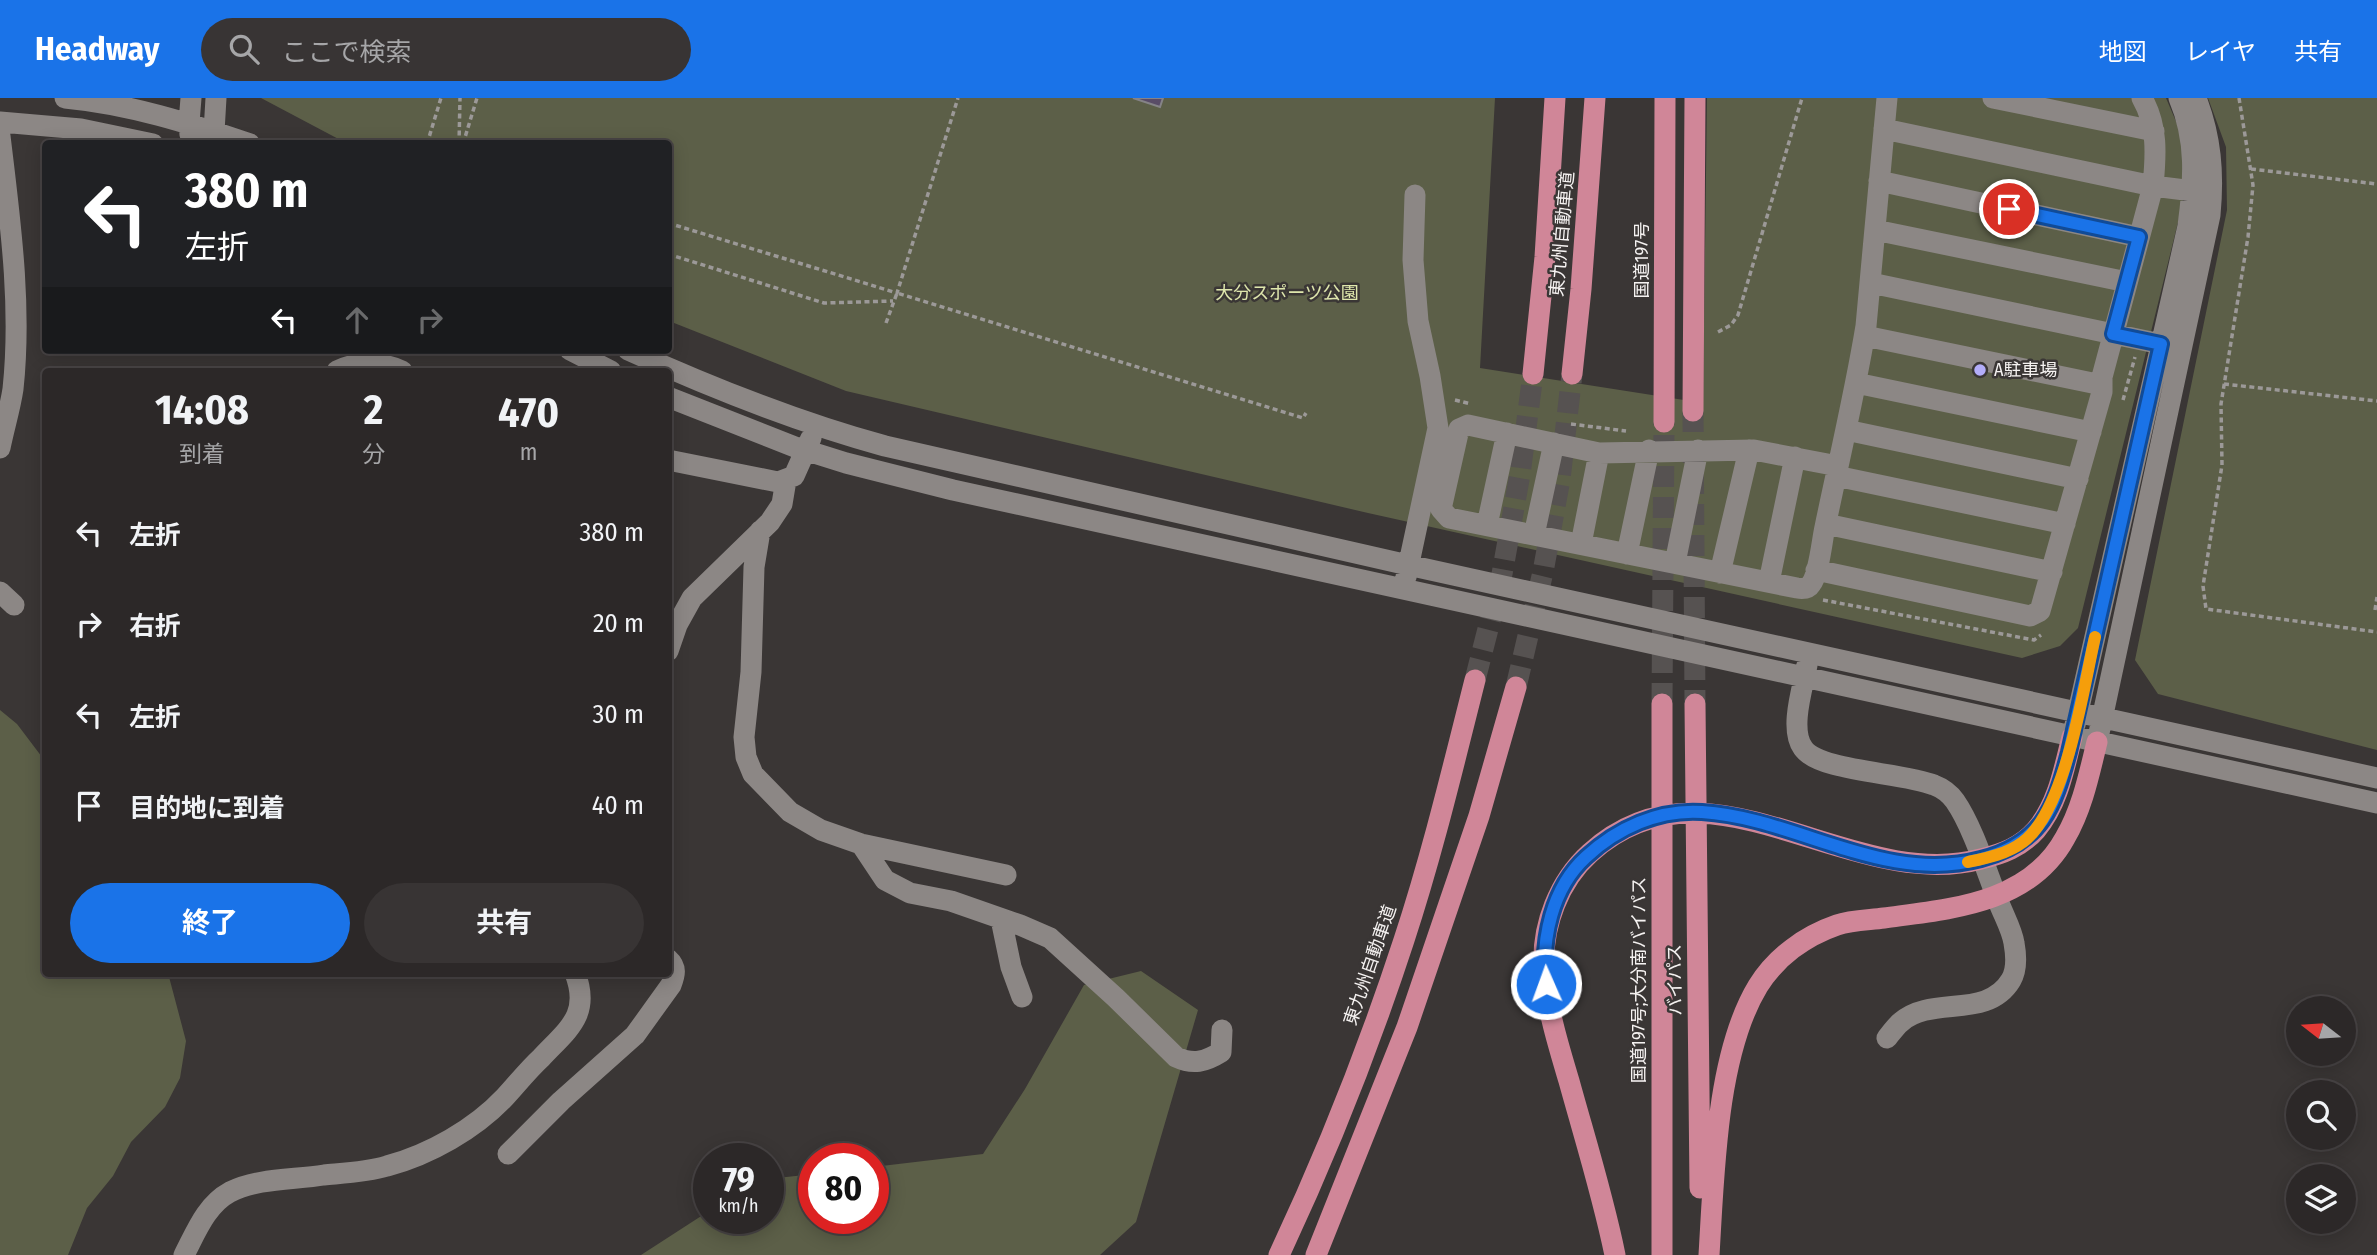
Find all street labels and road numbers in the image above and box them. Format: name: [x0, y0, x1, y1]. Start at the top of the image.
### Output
street label: 東九州自動車道: [1546, 170, 1578, 298]
street label: 国道197号: [1631, 222, 1653, 298]
street label: 国道197号;大分南バイパス: [1628, 877, 1650, 1083]
street label: 東九州自動車道: [1339, 902, 1401, 1028]
street label: バイパス: [1663, 944, 1687, 1016]

